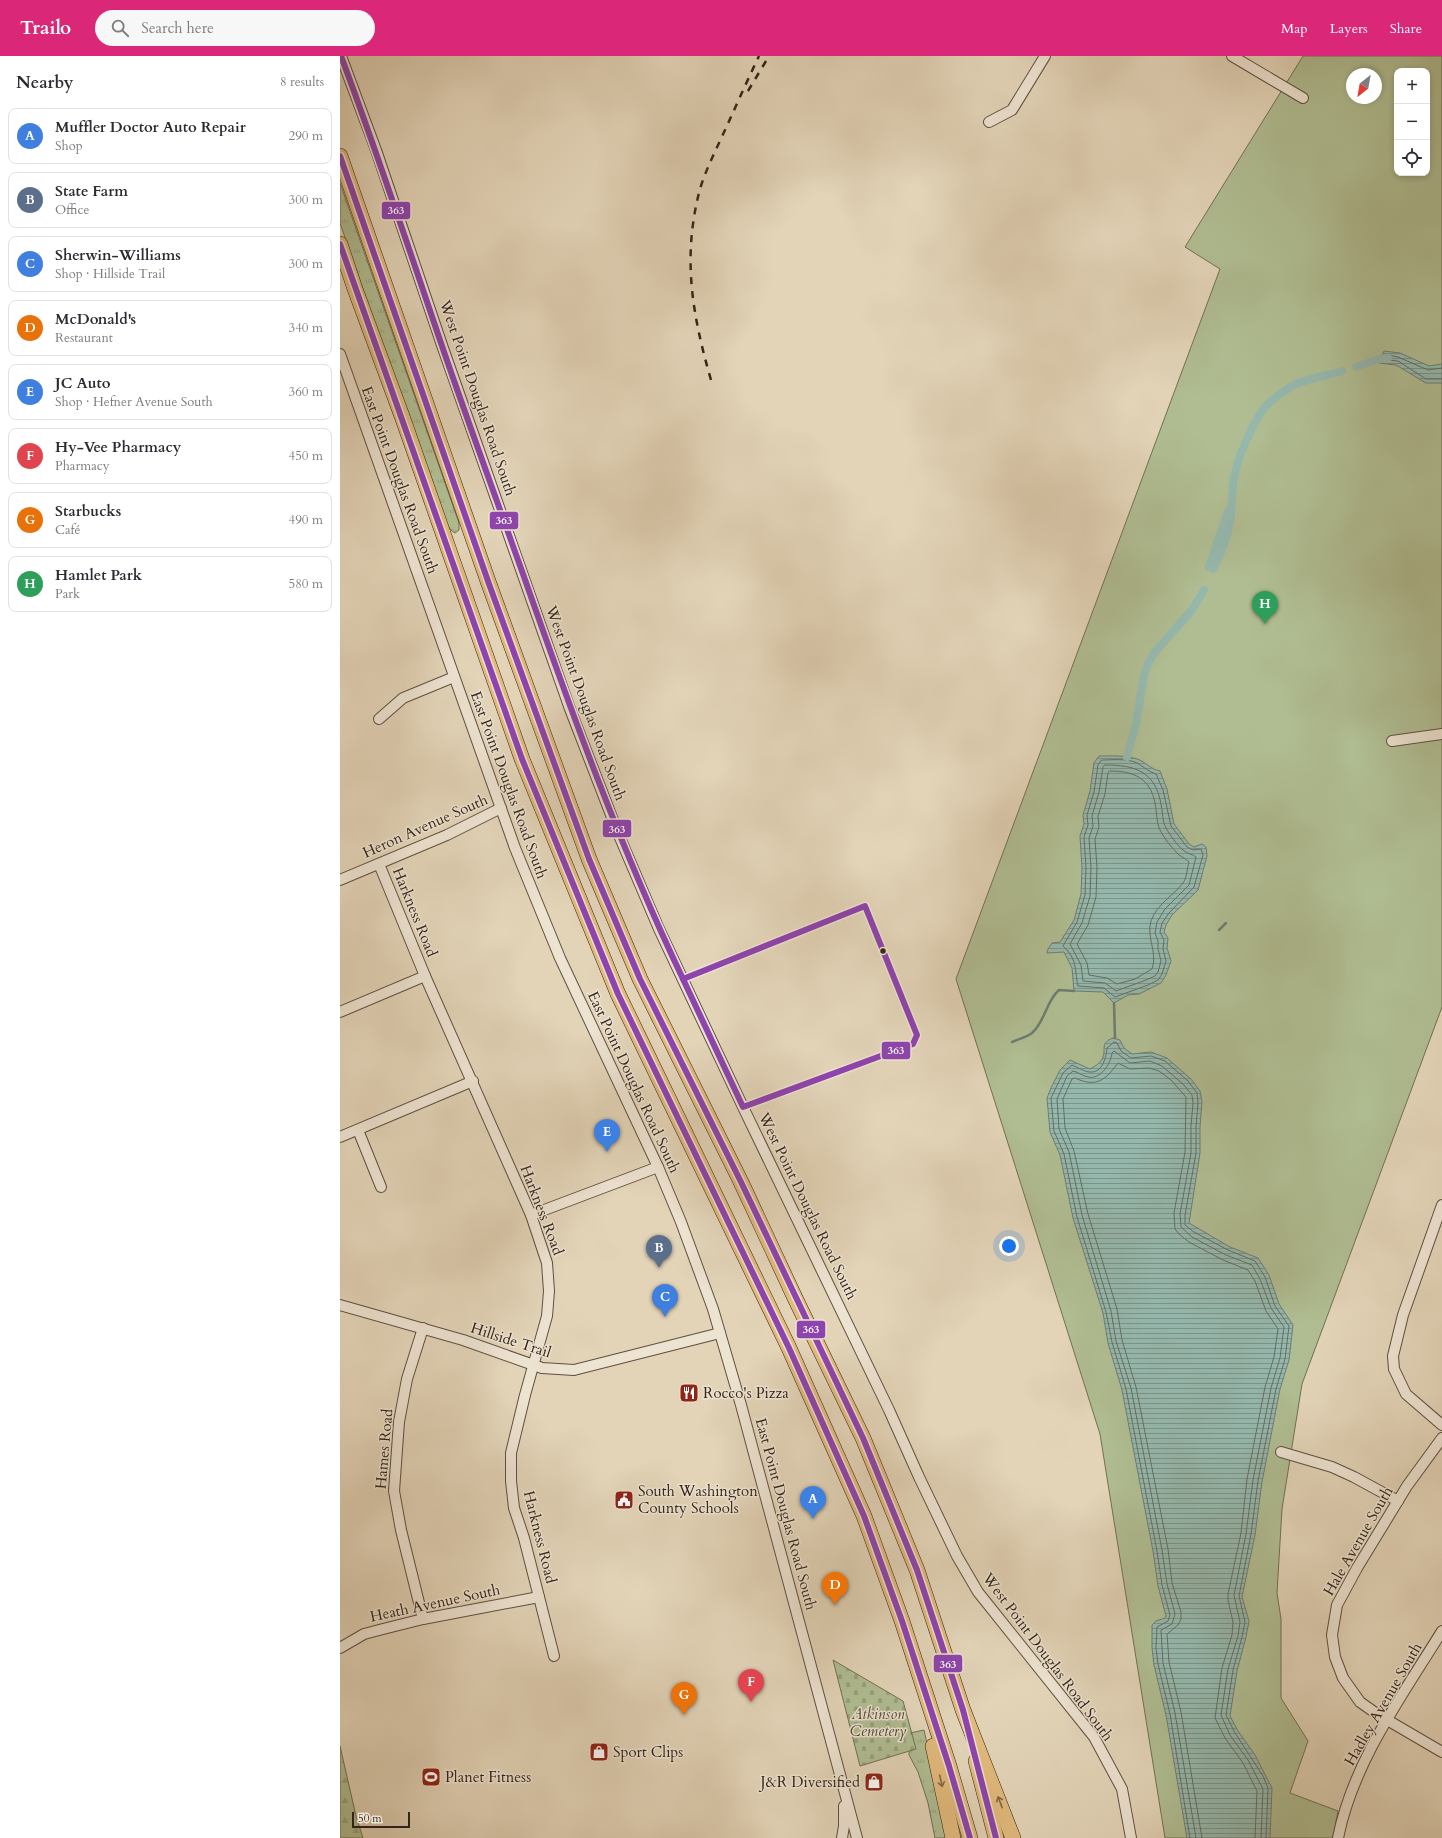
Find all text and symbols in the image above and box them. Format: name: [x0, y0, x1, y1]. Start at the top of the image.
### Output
search box: [95, 10, 375, 46]
text: Trailo: [20, 15, 71, 41]
icon: search: [109, 17, 131, 39]
text: Search here: [141, 18, 214, 38]
text: Map: [1281, 19, 1308, 38]
text: Layers: [1330, 19, 1368, 38]
text: Share: [1390, 19, 1422, 38]
north arrow: [1346, 68, 1382, 104]
map controls: [1394, 68, 1430, 176]
button: +: [1394, 68, 1430, 104]
text: Nearby: [16, 71, 73, 94]
text: 8 results: [280, 73, 324, 91]
button: −: [1394, 104, 1430, 140]
text: Muffler Doctor Auto Repair: [55, 117, 246, 137]
text: A: [25, 127, 35, 145]
text: 290 m: [289, 127, 323, 145]
text: Shop: [55, 137, 83, 155]
button: locate: [1394, 140, 1430, 176]
text: State Farm: [55, 181, 128, 201]
text: B: [25, 191, 35, 209]
text: 300 m: [289, 191, 323, 209]
text: Office: [55, 201, 89, 219]
line badge: 363: [381, 201, 411, 220]
text: 363: [388, 203, 405, 218]
text: Sherwin-Williams: [55, 245, 181, 265]
text: C: [25, 255, 35, 273]
text: 300 m: [289, 255, 323, 273]
text: Shop · Hillside Trail: [55, 265, 165, 283]
street label: West Point Douglas Road South: [435, 297, 521, 499]
text: McDonald's: [55, 309, 136, 329]
text: D: [24, 319, 36, 337]
text: 340 m: [289, 319, 323, 337]
text: Restaurant: [55, 329, 113, 347]
text: JC Auto: [55, 373, 111, 393]
text: E: [26, 383, 34, 401]
text: 360 m: [289, 383, 323, 401]
street label: East Point Douglas Road South: [357, 383, 444, 577]
text: Shop · Hefner Avenue South: [55, 393, 213, 411]
text: Hy-Vee Pharmacy: [55, 437, 181, 457]
text: F: [26, 447, 34, 465]
text: 450 m: [289, 447, 323, 465]
text: Pharmacy: [55, 457, 110, 475]
text: Starbucks: [55, 501, 121, 521]
text: G: [25, 511, 35, 529]
text: 490 m: [289, 511, 323, 529]
line badge: 363: [489, 511, 519, 530]
text: 363: [496, 513, 513, 528]
text: Café: [55, 521, 80, 539]
text: Hamlet Park: [55, 565, 142, 585]
text: H: [24, 575, 36, 593]
text: 580 m: [289, 575, 323, 593]
text: Park: [55, 585, 80, 603]
pin: H: [1252, 591, 1278, 624]
street label: West Point Douglas Road South: [541, 602, 631, 804]
street label: East Point Douglas Road South: [466, 688, 553, 882]
street label: Heron Avenue South: [359, 789, 491, 863]
line badge: 363: [602, 819, 632, 838]
text: 363: [609, 822, 626, 837]
street label: Harkness Road: [388, 864, 442, 960]
unlabelled marker: [878, 946, 888, 956]
street label: East Point Douglas Road South: [584, 988, 684, 1176]
line badge: 363: [881, 1041, 911, 1060]
text: 363: [888, 1043, 905, 1058]
street label: West Point Douglas Road South: [753, 1108, 862, 1304]
pin: E: [594, 1119, 620, 1152]
street label: Harkness Road: [516, 1162, 568, 1258]
pin: B: [646, 1235, 672, 1268]
your location: [999, 1236, 1019, 1256]
pin: C: [652, 1284, 678, 1317]
street label: Hillside Trail: [468, 1318, 554, 1362]
line badge: 363: [796, 1320, 826, 1339]
text: 363: [803, 1322, 820, 1337]
restaurant icon: Rocco's Pizza: [678, 1382, 700, 1404]
place label: Rocco's Pizza: [703, 1383, 789, 1403]
street label: Hames Road: [371, 1408, 397, 1490]
street label: East Point Douglas Road South: [751, 1416, 821, 1613]
place label: South Washington County Schools: [638, 1481, 758, 1518]
street label: Hale Avenue South: [1319, 1482, 1398, 1599]
pin: A: [800, 1486, 826, 1519]
street label: Harkness Road: [519, 1489, 561, 1585]
public building icon: South Washington County Schools: [613, 1489, 635, 1511]
street label: West Point Douglas Road South: [977, 1568, 1118, 1746]
pin: D: [822, 1572, 848, 1605]
street label: Heath Avenue South: [368, 1579, 503, 1627]
street label: Hadley Avenue South: [1340, 1638, 1427, 1769]
line badge: 363: [933, 1654, 963, 1673]
text: 363: [940, 1657, 957, 1672]
pin: F: [738, 1669, 764, 1702]
pin: G: [671, 1682, 697, 1715]
park label: Atkinson Cemetery: [850, 1704, 907, 1741]
shop icon: Sport Clips: [588, 1741, 610, 1763]
place label: Sport Clips: [613, 1742, 683, 1762]
sports icon: Planet Fitness: [420, 1766, 442, 1788]
place label: Planet Fitness: [445, 1767, 531, 1787]
shop icon: J&R Diversified: [863, 1771, 885, 1793]
place label: J&R Diversified: [759, 1772, 860, 1792]
one-way arrow: [938, 1774, 946, 1787]
one-way arrow: [995, 1796, 1003, 1808]
scale bar: [352, 1810, 410, 1829]
text: 50 m: [358, 1811, 382, 1826]

